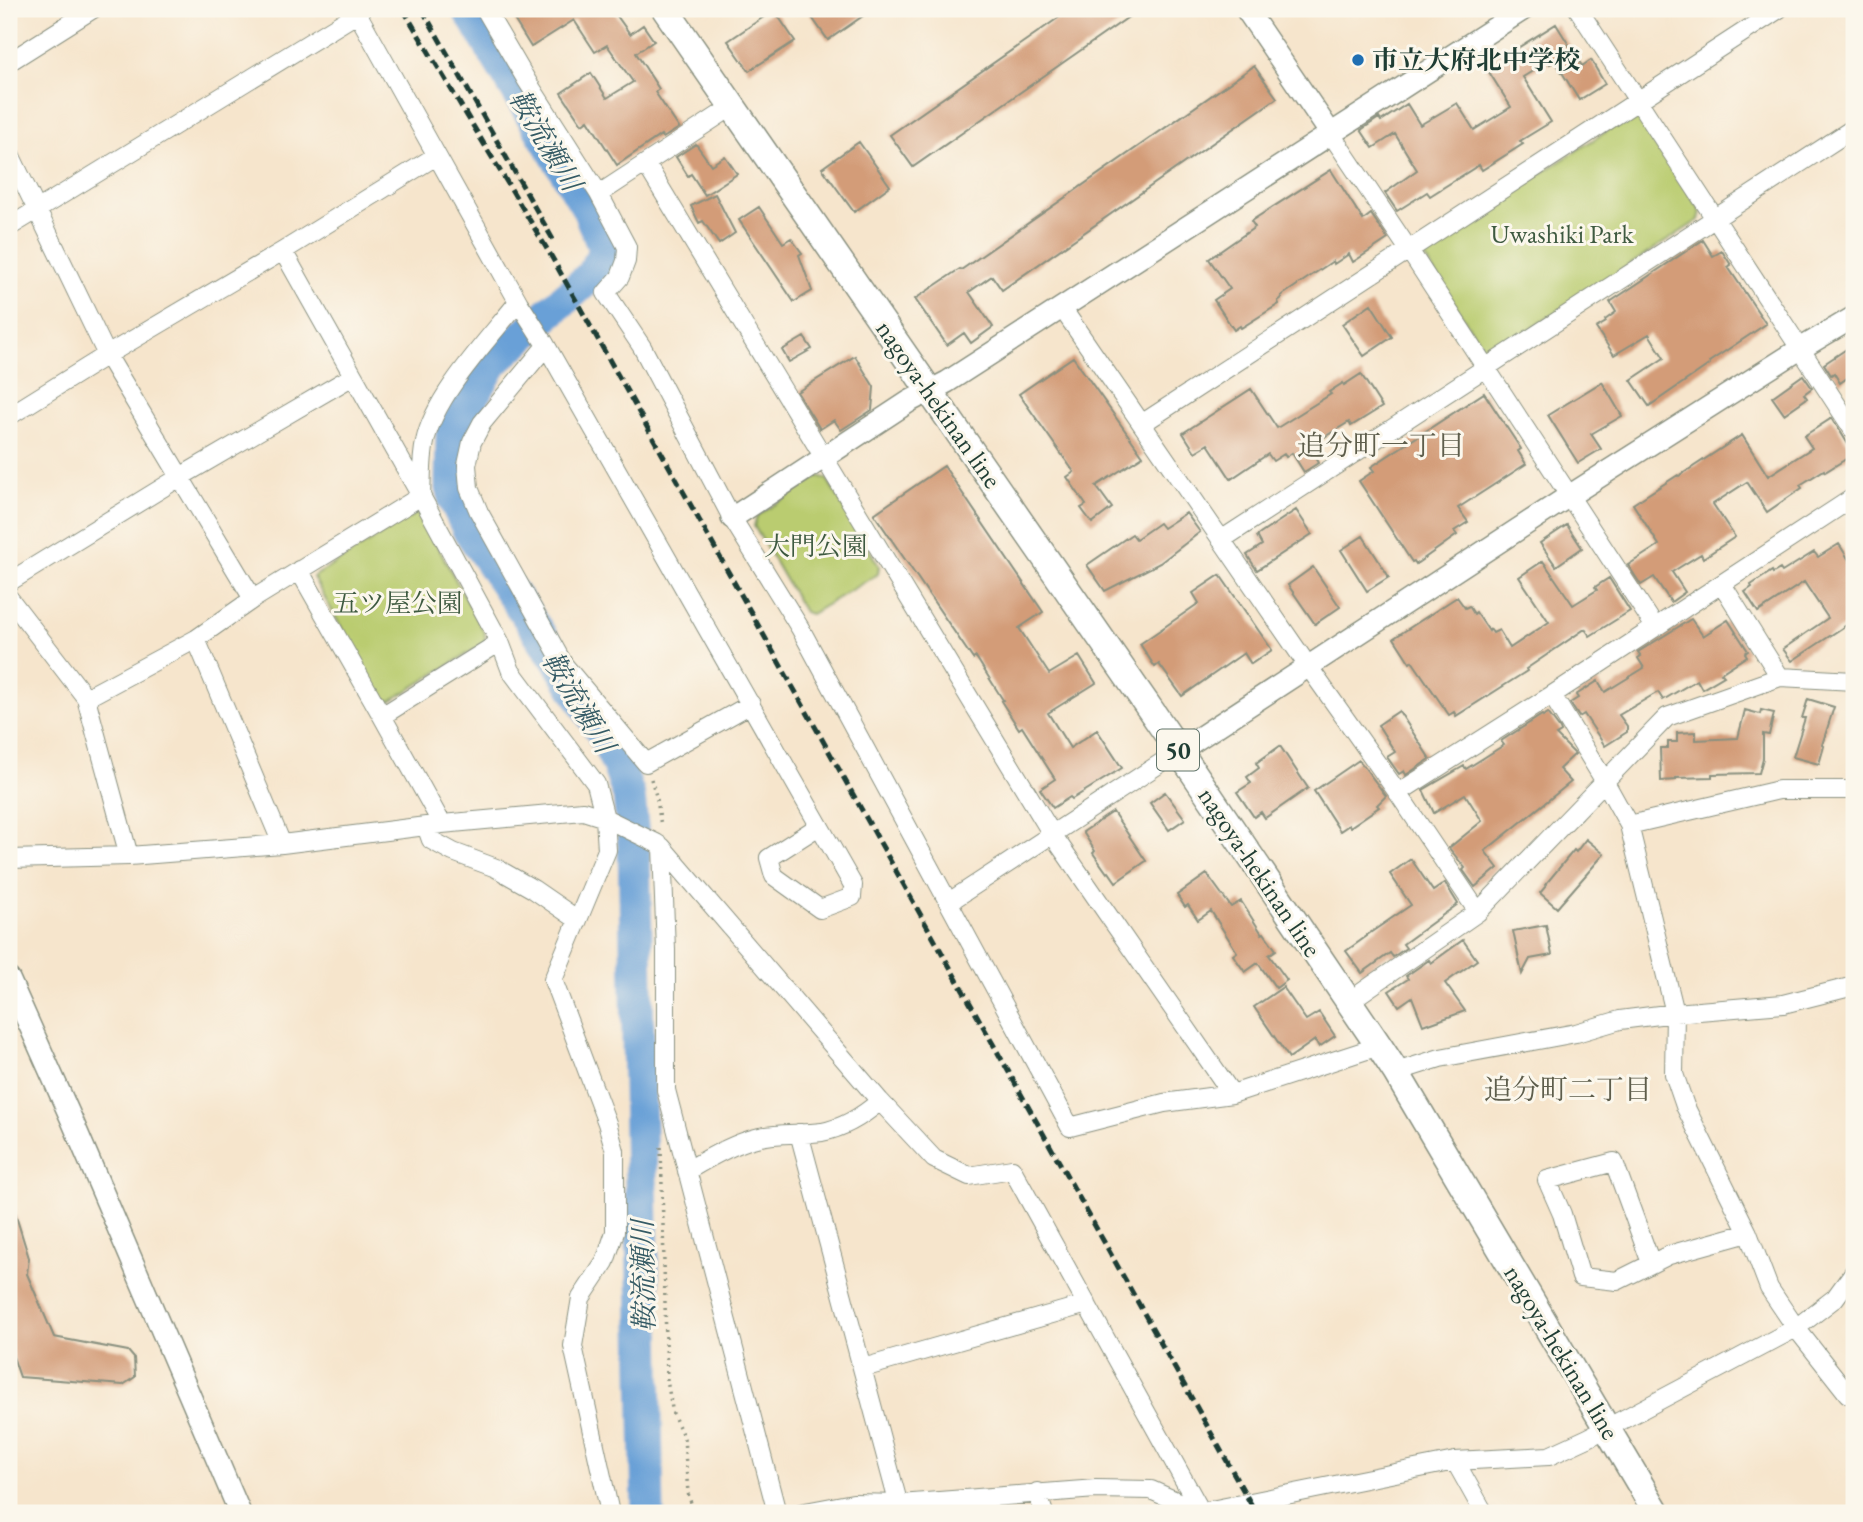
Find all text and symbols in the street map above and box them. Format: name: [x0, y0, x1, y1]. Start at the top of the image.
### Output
place label: 市立大府北中学校: [1372, 43, 1580, 77]
marker: 市立大府北中学校: [1350, 52, 1366, 68]
water label: 鞍流瀬川: [502, 83, 592, 200]
park label: Uwashiki Park: [1490, 217, 1634, 251]
street label: nagoya-hekinan line: [868, 313, 1010, 495]
district label: 追分町一丁目: [1297, 427, 1465, 463]
park label: 大門公園: [764, 529, 868, 563]
park label: 五ツ屋公園: [333, 586, 463, 620]
water label: 鞍流瀬川: [535, 645, 625, 762]
road number: 50: [1157, 730, 1199, 770]
street label: nagoya-hekinan line: [1191, 781, 1329, 963]
district label: 追分町二丁目: [1484, 1071, 1652, 1107]
water label: 鞍流瀬川: [624, 1217, 662, 1332]
street label: nagoya-hekinan line: [1497, 1258, 1627, 1446]

